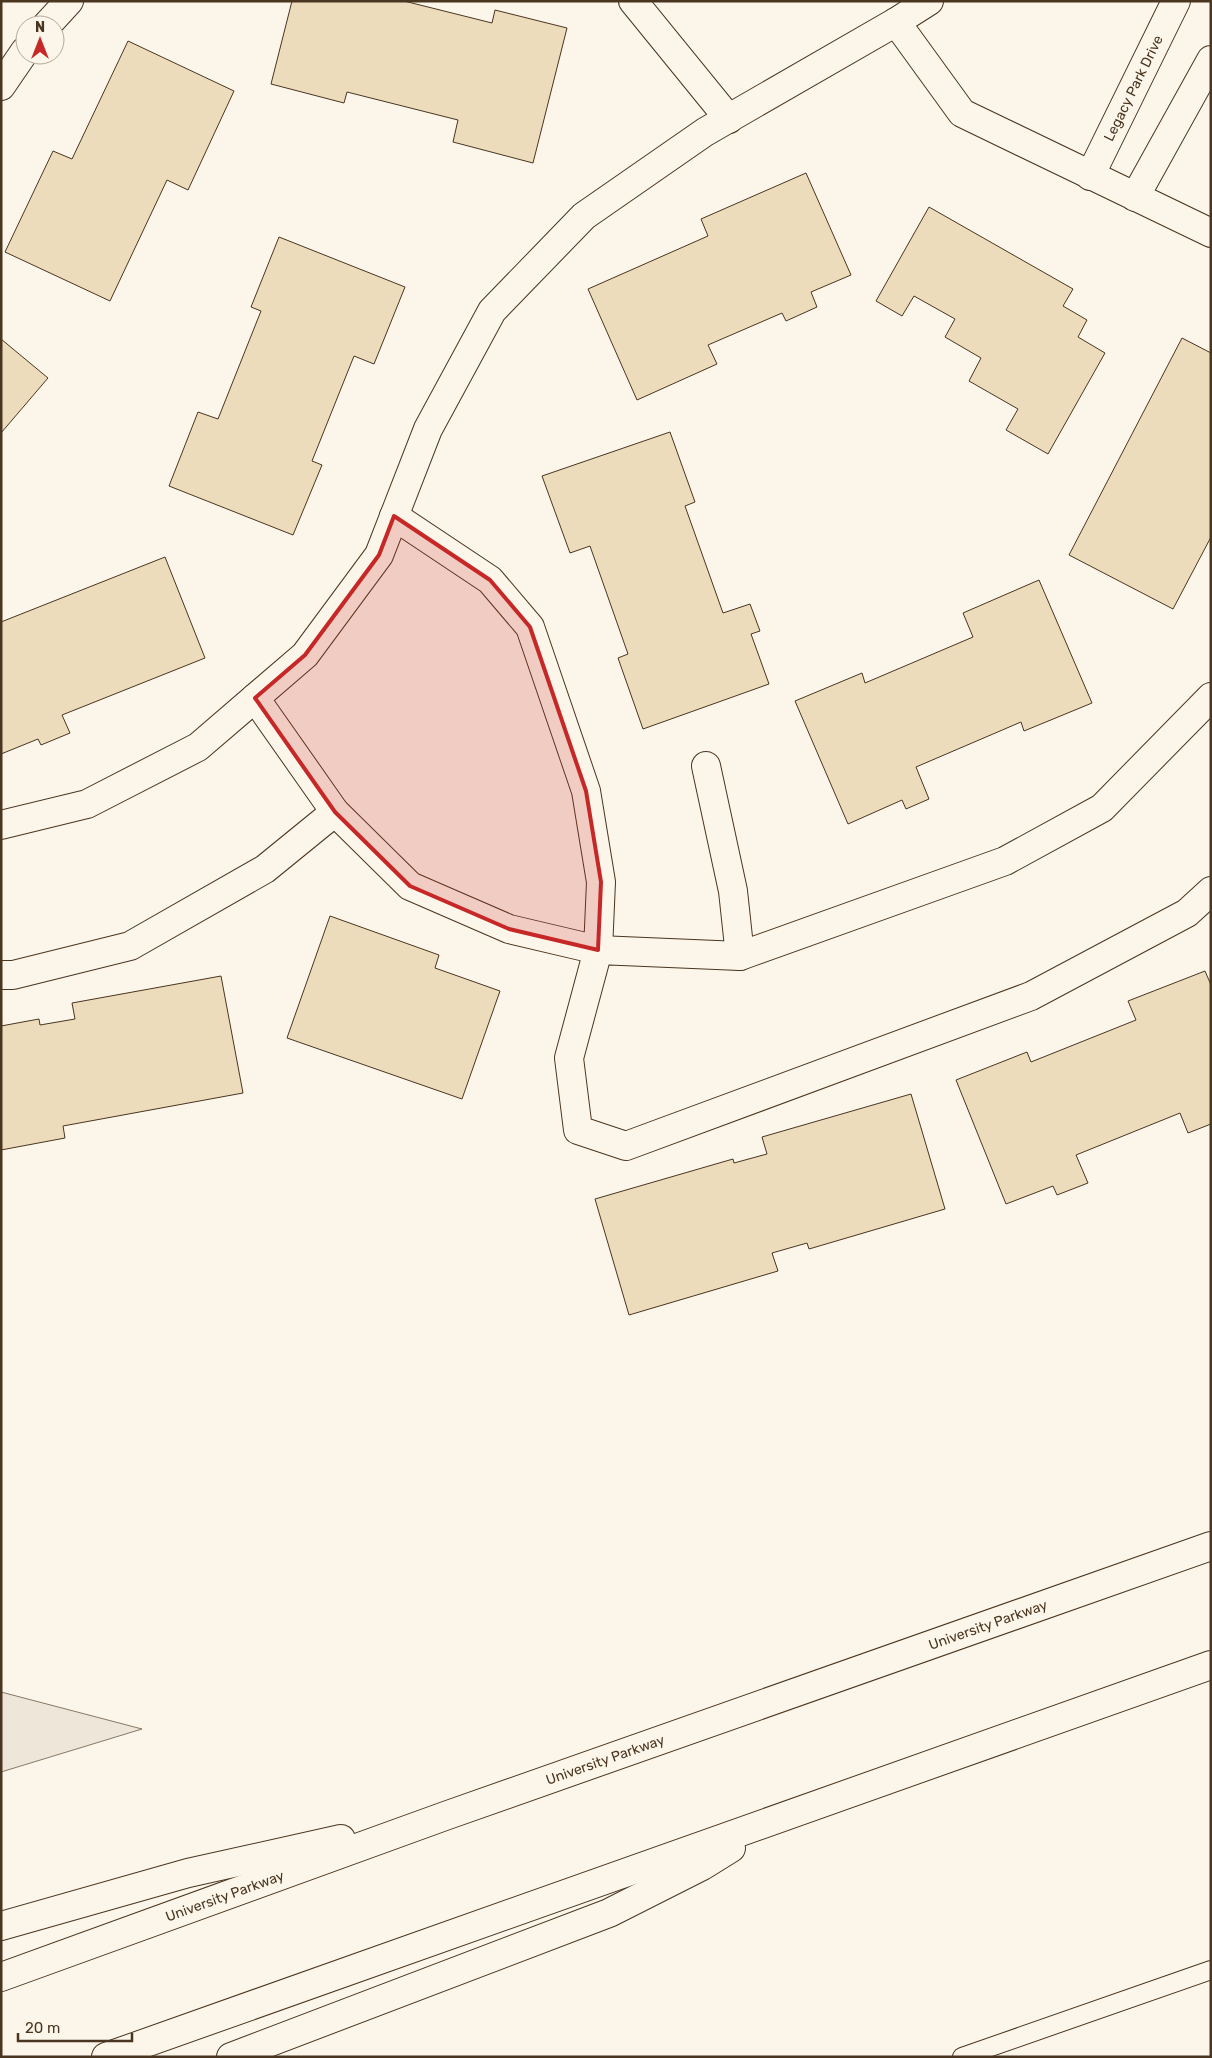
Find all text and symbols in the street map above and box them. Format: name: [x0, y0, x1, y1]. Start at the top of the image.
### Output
north arrow: [15, 15, 65, 65]
text: N: [35, 19, 45, 36]
street label: Legacy Park Drive: [1100, 32, 1167, 144]
street label: University Parkway: [927, 1596, 1050, 1654]
street label: University Parkway: [544, 1731, 667, 1789]
street label: University Parkway: [163, 1867, 287, 1926]
scale bar: [18, 2010, 131, 2042]
text: 20 m: [25, 2019, 60, 2037]

